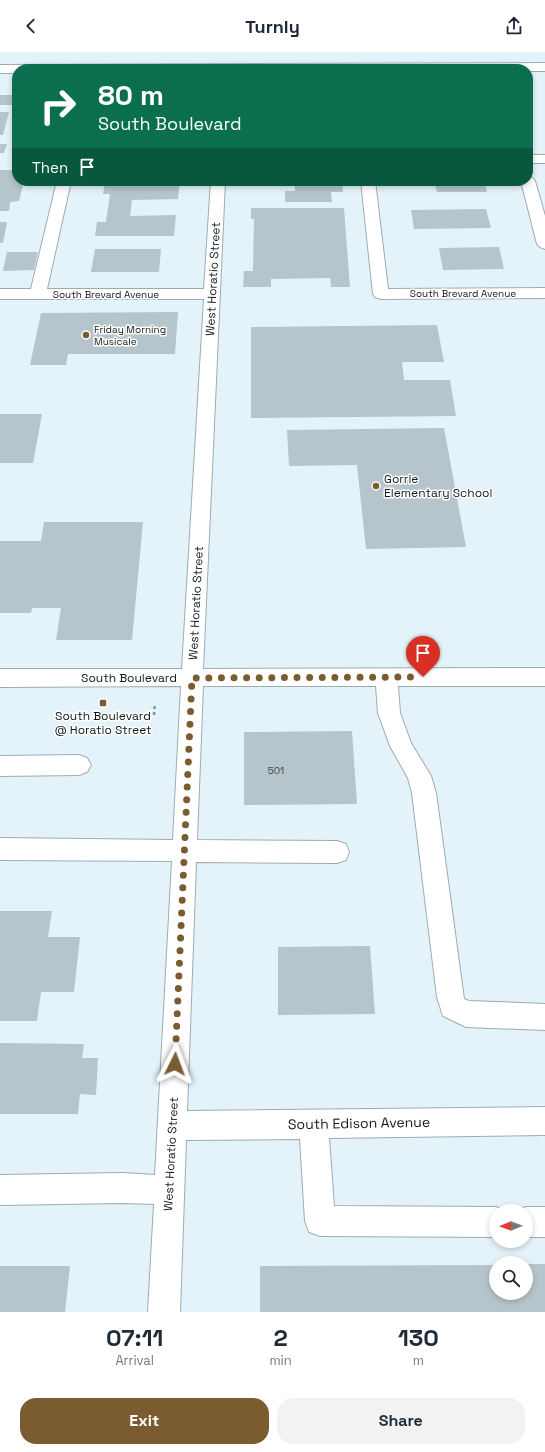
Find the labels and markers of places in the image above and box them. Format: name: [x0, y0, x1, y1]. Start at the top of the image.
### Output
place label: Friday Morning Musicale: [94, 323, 166, 348]
marker: Friday Morning Musicale: [81, 330, 91, 340]
place label: Gorrie Elementary School: [384, 471, 492, 501]
marker: Gorrie Elementary School: [371, 481, 381, 491]
pin: [406, 636, 440, 677]
marker: South Boulevard @ Horatio Street: [98, 698, 108, 708]
place label: South Boulevard @ Horatio Street: [54, 708, 152, 738]

